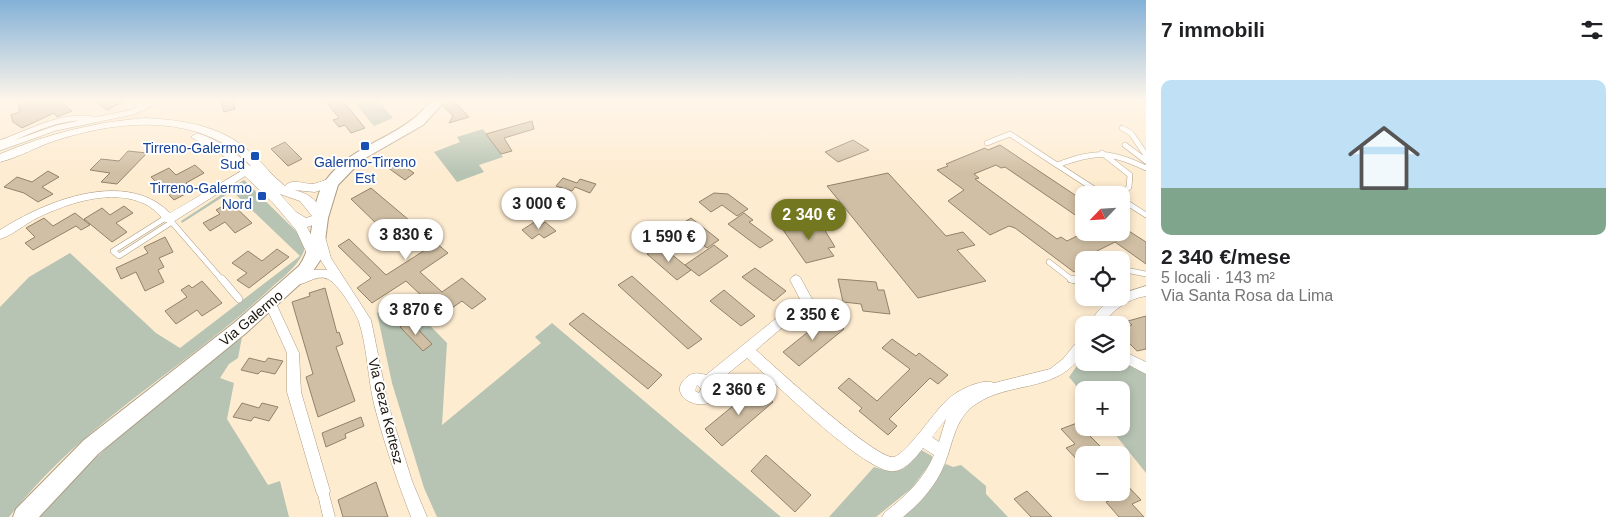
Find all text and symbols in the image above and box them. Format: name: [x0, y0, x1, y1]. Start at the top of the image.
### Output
icon: filters: [1578, 16, 1606, 44]
text: 7 immobili: [1161, 18, 1265, 41]
icon: home: [1339, 113, 1429, 203]
place label: Tirreno-Galermo Sud: [143, 140, 245, 172]
marker: Galermo-Tirreno Est: [359, 140, 371, 152]
marker: Tirreno-Galermo Sud: [249, 150, 261, 162]
place label: Galermo-Tirreno Est: [314, 154, 416, 186]
place label: Tirreno-Galermo Nord: [150, 180, 252, 212]
north arrow: [1075, 186, 1130, 241]
map controls: [1075, 186, 1130, 501]
pin: 3 000 €: [493, 188, 585, 230]
marker: Tirreno-Galermo Nord: [256, 190, 268, 202]
text: 3 000 €: [512, 195, 566, 212]
pin: 2 340 €: [763, 198, 855, 241]
text: 2 340 €: [782, 206, 836, 223]
pin: 3 830 €: [360, 218, 452, 261]
pin: 1 590 €: [623, 220, 715, 263]
text: 3 830 €: [379, 226, 433, 243]
text: 1 590 €: [642, 228, 696, 245]
text: 2 340 €/mese: [1161, 245, 1291, 268]
button: locate: [1075, 251, 1130, 306]
text: 5 locali · 143 m²: [1161, 269, 1275, 286]
street label: Via Galermo: [216, 287, 286, 349]
text: Via Santa Rosa da Lima: [1161, 287, 1333, 304]
pin: 3 870 €: [370, 294, 462, 336]
pin: 2 350 €: [767, 298, 859, 341]
text: 3 870 €: [389, 301, 443, 318]
text: 2 350 €: [786, 306, 840, 323]
button: layers: [1075, 316, 1130, 371]
street label: Via Geza Kertesz: [365, 356, 407, 466]
pin: 2 360 €: [693, 374, 785, 416]
text: 2 360 €: [712, 381, 766, 398]
button: +: [1075, 381, 1130, 436]
button: −: [1075, 446, 1130, 501]

